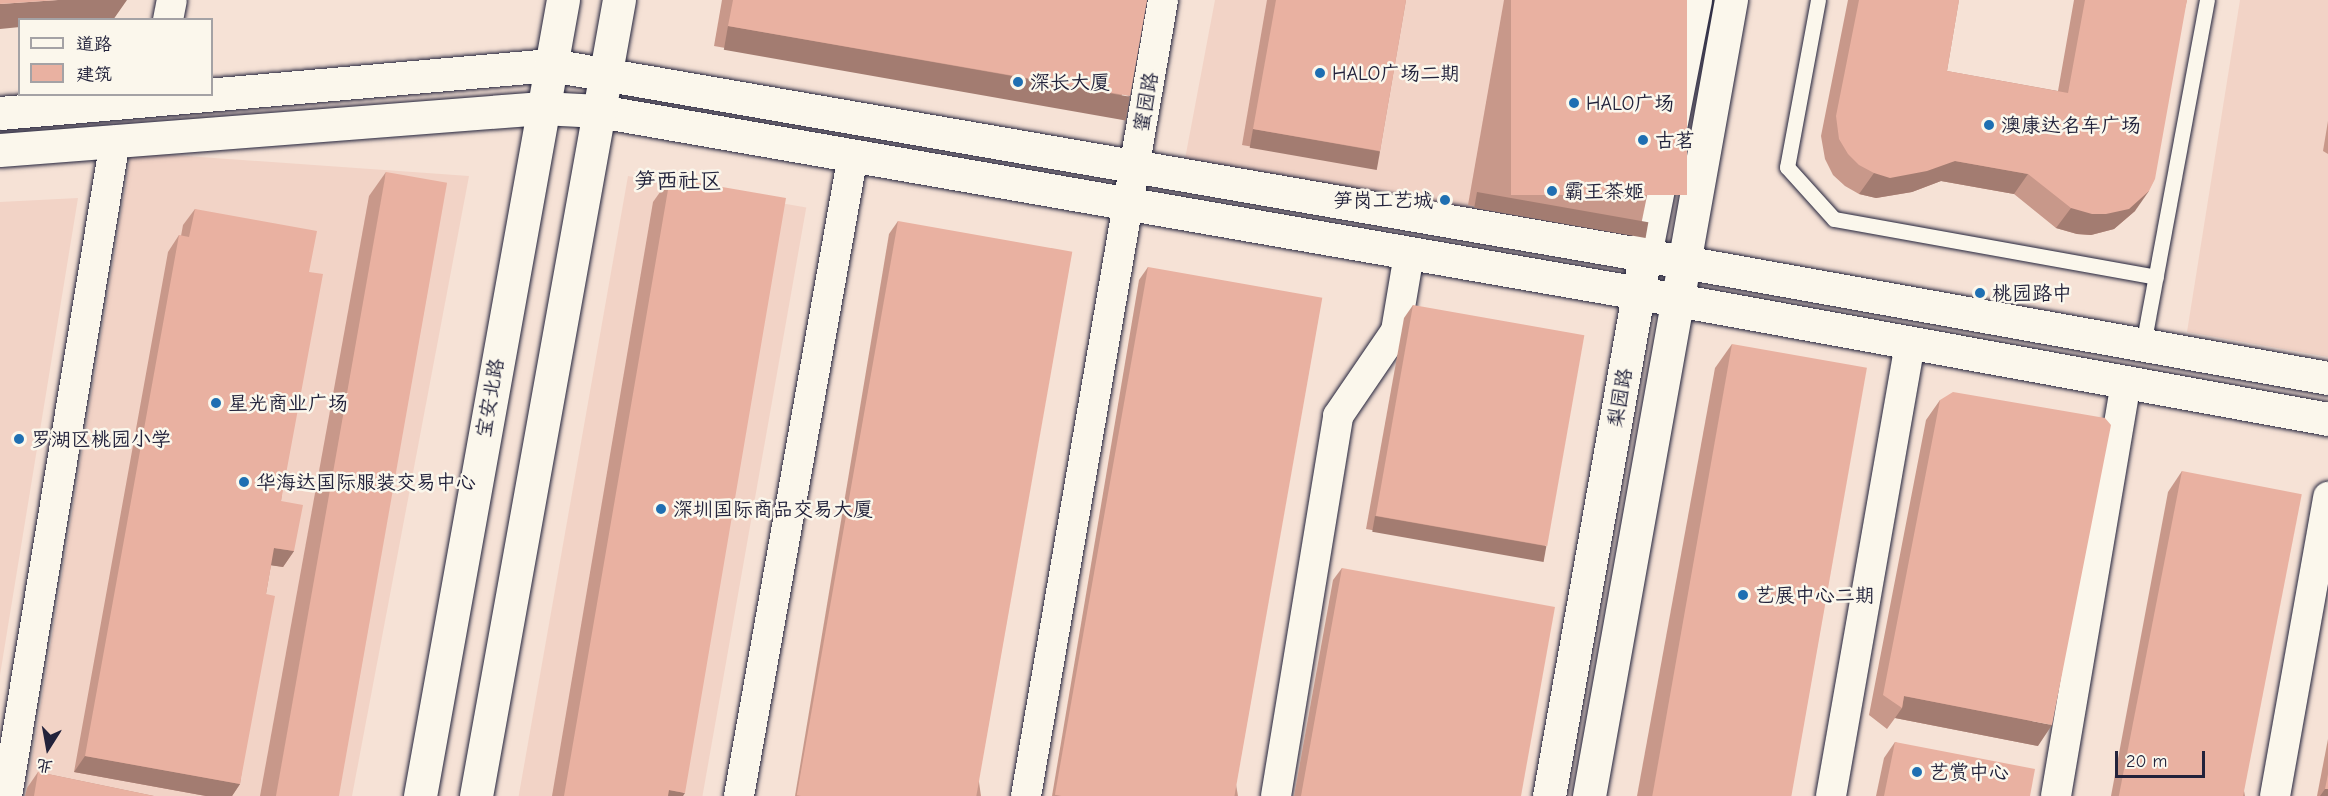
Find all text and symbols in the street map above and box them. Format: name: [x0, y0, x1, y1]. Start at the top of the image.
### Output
legend: [18, 18, 213, 96]
text: 道路: [76, 34, 112, 55]
place label: HALO广场二期: [1332, 61, 1460, 85]
text: 建筑: [76, 64, 112, 85]
marker: HALO广场二期: [1313, 66, 1327, 80]
place label: 深长大厦: [1030, 70, 1110, 94]
street label: 蜜园路: [1129, 70, 1163, 134]
marker: 深长大厦: [1011, 75, 1025, 89]
place label: HALO广场: [1586, 91, 1674, 115]
marker: HALO广场: [1567, 96, 1581, 110]
place label: 澳康达名车广场: [2001, 113, 2141, 137]
marker: 澳康达名车广场: [1982, 118, 1996, 132]
place label: 古茗: [1655, 128, 1695, 152]
marker: 古茗: [1636, 133, 1650, 147]
district label: 笋西社区: [634, 169, 722, 195]
place label: 霸王茶姬: [1564, 179, 1644, 203]
marker: 霸王茶姬: [1545, 184, 1559, 198]
place label: 笋岗工艺城: [1333, 188, 1433, 212]
marker: 笋岗工艺城: [1438, 193, 1452, 207]
place label: 桃园路中: [1992, 281, 2072, 305]
marker: 桃园路中: [1973, 286, 1987, 300]
street label: 宝安北路: [471, 357, 509, 439]
street label: 梨园路: [1603, 366, 1637, 430]
place label: 星光商业广场: [228, 391, 348, 415]
marker: 星光商业广场: [209, 396, 223, 410]
place label: 罗湖区桃园小学: [31, 427, 171, 451]
marker: 罗湖区桃园小学: [12, 432, 26, 446]
place label: 华海达国际服装交易中心: [256, 470, 476, 494]
marker: 华海达国际服装交易中心: [237, 475, 251, 489]
place label: 深圳国际商品交易大厦: [673, 497, 873, 521]
marker: 深圳国际商品交易大厦: [654, 502, 668, 516]
place label: 艺展中心二期: [1755, 583, 1875, 607]
marker: 艺展中心二期: [1736, 588, 1750, 602]
north arrow: [18, 718, 78, 778]
scale bar: [2118, 739, 2208, 777]
text: 20 m: [2126, 751, 2167, 772]
text: 北: [35, 755, 54, 776]
place label: 艺赏中心: [1929, 760, 2009, 784]
marker: 艺赏中心: [1910, 765, 1924, 779]

